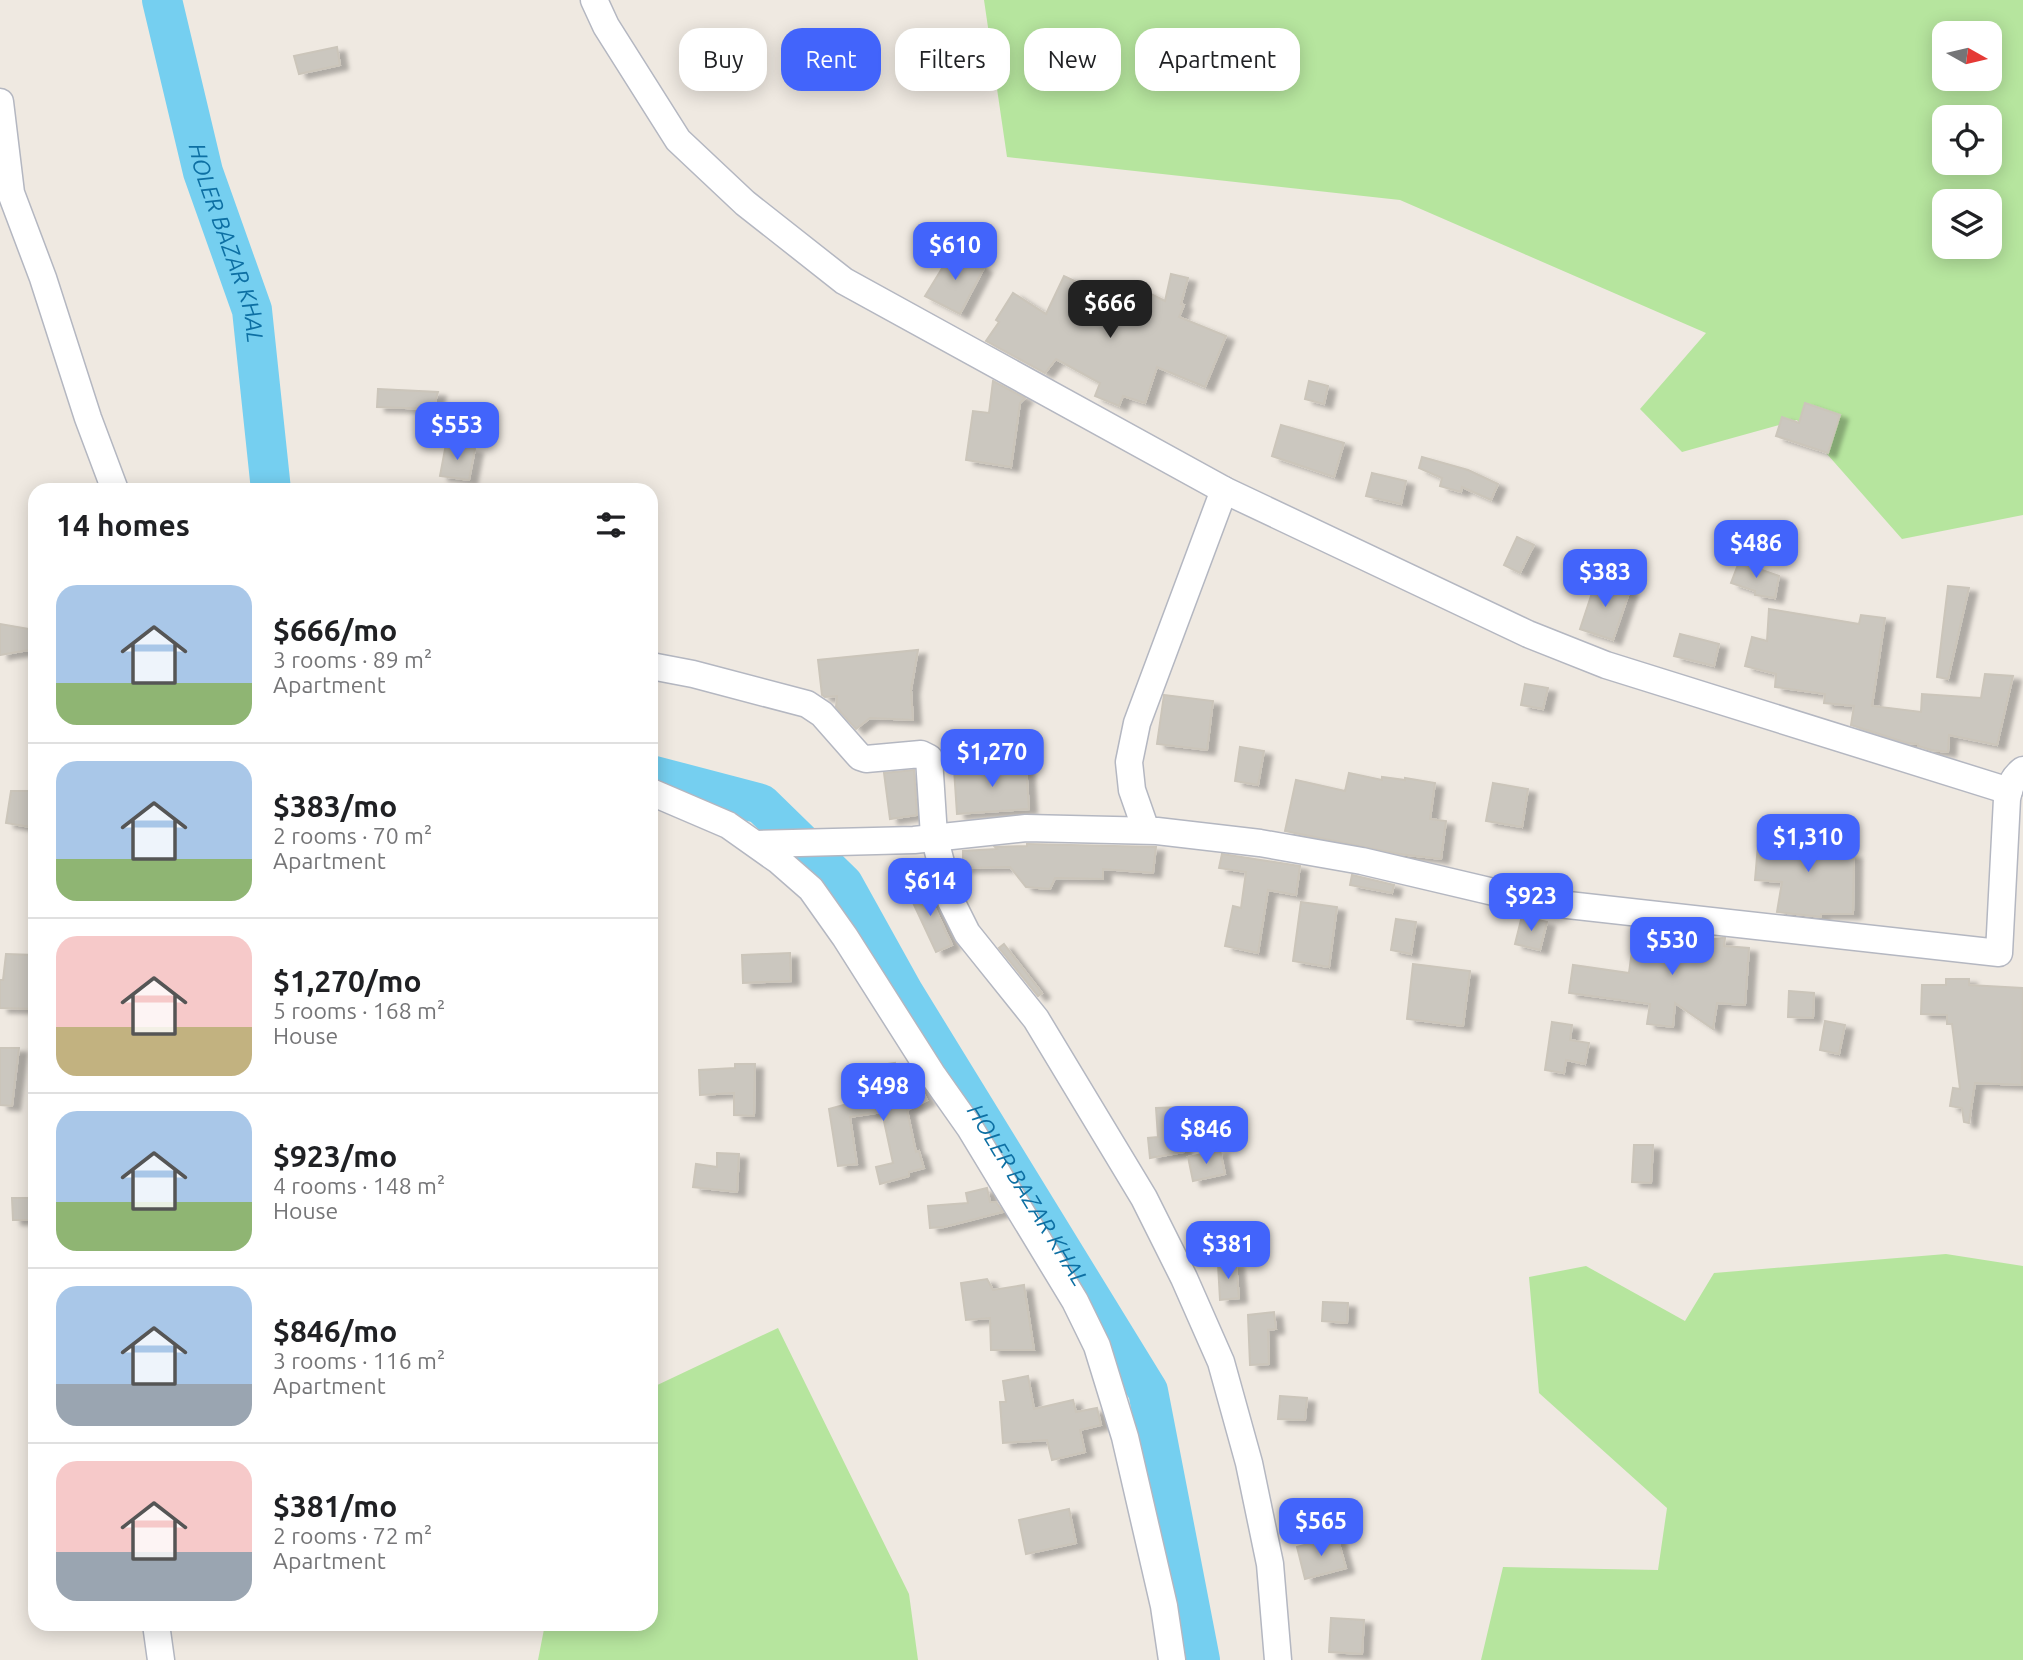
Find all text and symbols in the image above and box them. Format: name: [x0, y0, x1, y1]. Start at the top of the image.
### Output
north arrow: [1932, 21, 2002, 91]
map controls: [1932, 21, 2002, 259]
chip: Buy: [679, 28, 767, 91]
chip: Rent: [781, 28, 881, 91]
chip: Filters: [895, 28, 1010, 91]
chip: New: [1024, 28, 1121, 91]
chip: Apartment: [1135, 28, 1300, 91]
button: locate: [1932, 105, 2002, 175]
water label: HOLER BAZAR KHAL: [185, 141, 268, 344]
button: layers: [1932, 189, 2002, 259]
pin: $610: [914, 222, 996, 282]
text: $610: [929, 232, 981, 257]
pin: $666: [1069, 280, 1151, 340]
text: $666: [1084, 290, 1136, 315]
pin: $553: [416, 402, 498, 462]
text: $553: [431, 412, 483, 437]
icon: filters: [592, 506, 630, 544]
text: 14 homes: [56, 508, 190, 542]
pin: $486: [1715, 520, 1797, 580]
text: $486: [1730, 530, 1782, 555]
pin: $383: [1564, 550, 1646, 609]
text: $383: [1579, 559, 1631, 584]
icon: home: [112, 613, 196, 697]
text: $666/mo: [273, 613, 397, 647]
text: 3 rooms · 89 m²: [273, 647, 432, 672]
text: Apartment: [273, 672, 386, 697]
pin: $1,270: [935, 730, 1049, 789]
text: $1,270: [957, 739, 1027, 764]
icon: home: [112, 789, 196, 873]
text: $383/mo: [273, 789, 397, 823]
pin: $1,310: [1751, 814, 1865, 874]
text: 2 rooms · 70 m²: [273, 823, 432, 848]
text: $1,310: [1773, 824, 1843, 849]
text: Apartment: [273, 848, 386, 873]
pin: $614: [889, 858, 971, 918]
text: $614: [904, 868, 956, 893]
pin: $923: [1490, 874, 1572, 933]
text: $923: [1505, 883, 1557, 908]
pin: $530: [1631, 918, 1713, 977]
text: $530: [1646, 927, 1698, 952]
icon: home: [112, 964, 196, 1048]
text: $1,270/mo: [273, 964, 422, 998]
text: 5 rooms · 168 m²: [273, 998, 445, 1023]
text: House: [273, 1023, 338, 1048]
pin: $498: [842, 1064, 924, 1123]
text: $498: [857, 1073, 909, 1098]
water label: HOLER BAZAR KHAL: [963, 1099, 1093, 1290]
pin: $846: [1165, 1106, 1247, 1166]
text: $846: [1180, 1116, 1232, 1141]
icon: home: [112, 1139, 196, 1223]
text: $923/mo: [273, 1139, 397, 1173]
text: 4 rooms · 148 m²: [273, 1173, 445, 1198]
text: House: [273, 1198, 338, 1223]
pin: $381: [1187, 1222, 1269, 1281]
text: $381: [1202, 1231, 1254, 1256]
icon: home: [112, 1314, 196, 1398]
text: $846/mo: [273, 1314, 397, 1348]
text: 3 rooms · 116 m²: [273, 1348, 445, 1373]
text: Apartment: [273, 1373, 386, 1398]
icon: home: [112, 1489, 196, 1573]
text: $381/mo: [273, 1489, 397, 1523]
pin: $565: [1280, 1498, 1362, 1558]
text: $565: [1295, 1508, 1347, 1533]
text: 2 rooms · 72 m²: [273, 1523, 432, 1548]
text: Apartment: [273, 1548, 386, 1573]

